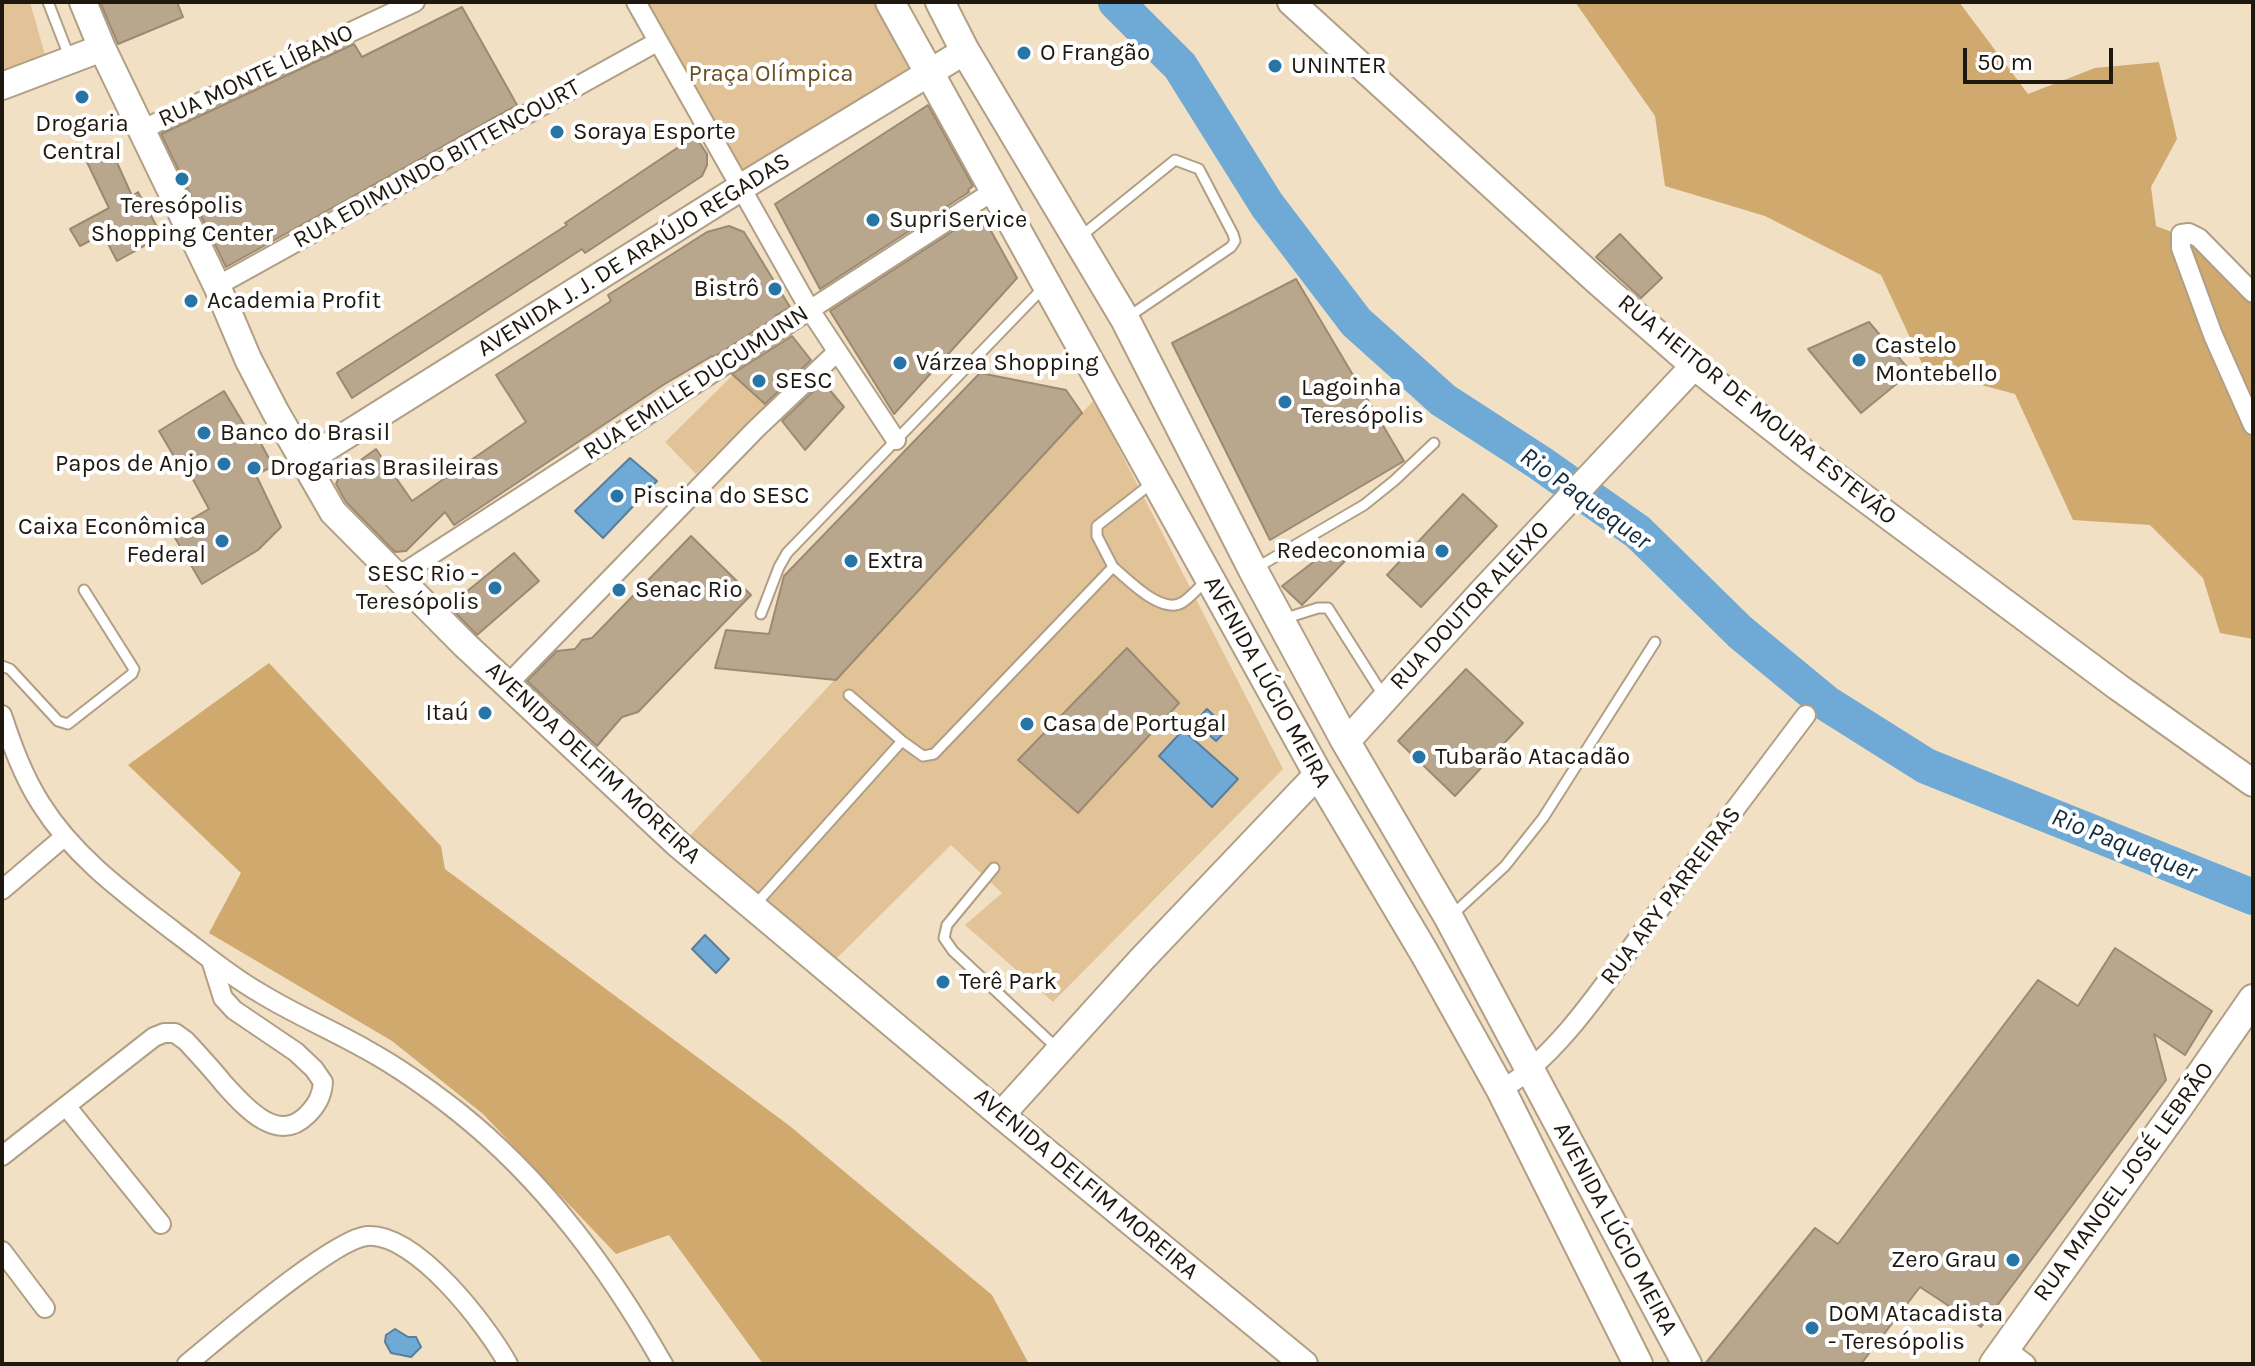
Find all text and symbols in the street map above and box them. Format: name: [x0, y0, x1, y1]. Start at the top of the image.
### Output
street label: RUA MONTE LÍBANO: [154, 18, 358, 134]
scale bar: [1967, 32, 2117, 82]
place label: O Frangão: [1040, 39, 1150, 67]
marker: O Frangão: [1015, 44, 1033, 62]
text: 50 m: [1977, 48, 2033, 76]
place label: UNINTER: [1291, 52, 1386, 80]
marker: UNINTER: [1266, 57, 1284, 75]
park label: Praça Olímpica: [688, 60, 854, 88]
street label: RUA EDIMUNDO BITTENCOURT: [289, 73, 585, 255]
marker: Drogaria Central: [73, 88, 91, 106]
place label: Drogaria Central: [35, 110, 129, 166]
place label: Soraya Esporte: [573, 118, 736, 146]
marker: Soraya Esporte: [548, 123, 566, 141]
street label: AVENIDA J. J. DE ARAÚJO REGADAS: [472, 147, 796, 363]
marker: Teresópolis Shopping Center: [173, 170, 191, 188]
place label: Teresópolis Shopping Center: [91, 192, 273, 248]
place label: SupriService: [889, 206, 1027, 234]
marker: SupriService: [864, 211, 882, 229]
place label: Bistrô: [694, 275, 759, 303]
marker: Bistrô: [766, 280, 784, 298]
place label: Academia Profit: [207, 287, 381, 315]
street label: RUA HEITOR DE MOURA ESTEVÃO: [1612, 289, 1902, 531]
marker: Academia Profit: [182, 292, 200, 310]
street label: RUA EMILLE DUCUMUNN: [578, 299, 814, 467]
place label: Castelo Montebello: [1875, 332, 1997, 388]
place label: Várzea Shopping: [916, 349, 1099, 377]
marker: Castelo Montebello: [1850, 351, 1868, 369]
marker: Várzea Shopping: [891, 354, 909, 372]
place label: SESC: [775, 367, 832, 395]
marker: SESC: [750, 372, 768, 390]
place label: Lagoinha Teresópolis: [1301, 374, 1424, 430]
marker: Lagoinha Teresópolis: [1276, 393, 1294, 411]
place label: Banco do Brasil: [220, 419, 390, 447]
marker: Banco do Brasil: [195, 424, 213, 442]
water label: Rio Paquequer: [1513, 441, 1657, 557]
place label: Papos de Anjo: [55, 450, 208, 478]
place label: Drogarias Brasileiras: [270, 454, 499, 482]
marker: Papos de Anjo: [215, 455, 233, 473]
marker: Drogarias Brasileiras: [245, 459, 263, 477]
place label: Piscina do SESC: [633, 482, 809, 510]
marker: Piscina do SESC: [608, 487, 626, 505]
place label: Caixa Econômica Federal: [18, 513, 206, 569]
street label: RUA DOUTOR ALEIXO: [1384, 516, 1556, 696]
marker: Caixa Econômica Federal: [213, 532, 231, 550]
place label: Redeconomia: [1277, 537, 1426, 565]
marker: Redeconomia: [1433, 542, 1451, 560]
place label: Extra: [867, 547, 924, 575]
marker: Extra: [842, 552, 860, 570]
place label: SESC Rio - Teresópolis: [356, 560, 479, 616]
street label: AVENIDA LÚCIO MEIRA: [1197, 571, 1337, 793]
place label: Senac Rio: [635, 576, 743, 604]
marker: SESC Rio - Teresópolis: [486, 579, 504, 597]
marker: Senac Rio: [610, 581, 628, 599]
street label: AVENIDA DELFIM MOREIRA: [479, 656, 707, 870]
place label: Itaú: [426, 699, 469, 727]
marker: Itaú: [476, 704, 494, 722]
place label: Casa de Portugal: [1043, 710, 1227, 738]
marker: Casa de Portugal: [1018, 715, 1036, 733]
place label: Tubarão Atacadão: [1435, 743, 1630, 771]
marker: Tubarão Atacadão: [1410, 748, 1428, 766]
street label: RUA ARY PARREIRAS: [1595, 801, 1747, 991]
water label: Rio Paquequer: [2047, 802, 2201, 888]
place label: Terê Park: [959, 968, 1057, 996]
marker: Terê Park: [934, 973, 952, 991]
street label: RUA MANOEL JOSÉ LEBRÃO: [2027, 1057, 2221, 1307]
street label: AVENIDA DELFIM MOREIRA: [968, 1082, 1204, 1286]
street label: AVENIDA LÚCIO MEIRA: [1547, 1118, 1683, 1340]
place label: Zero Grau: [1891, 1246, 1997, 1274]
marker: Zero Grau: [2004, 1251, 2022, 1269]
place label: DOM Atacadista - Teresópolis: [1828, 1300, 2003, 1356]
marker: DOM Atacadista - Teresópolis: [1803, 1319, 1821, 1337]

